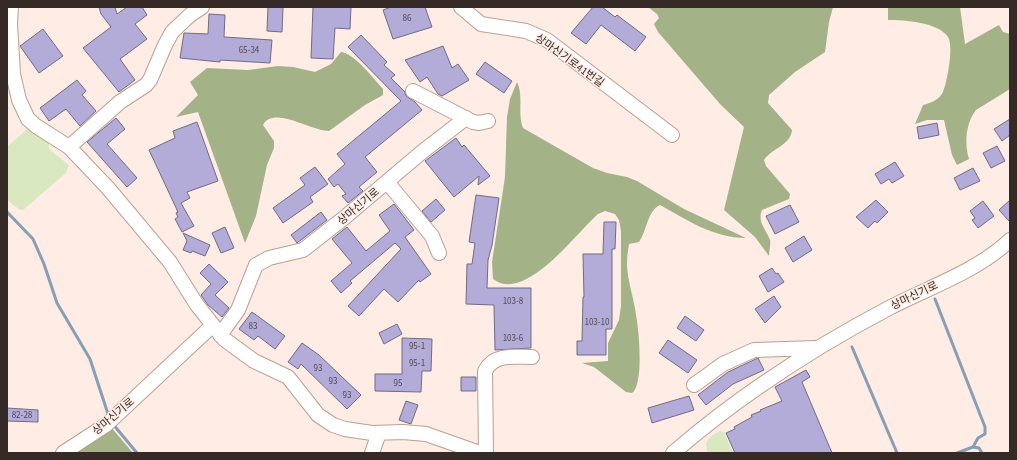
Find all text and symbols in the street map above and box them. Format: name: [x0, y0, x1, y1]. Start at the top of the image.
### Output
house number: 86: [403, 12, 412, 25]
street label: 상마신기로41번길: [532, 30, 607, 91]
house number: 65-34: [239, 44, 260, 57]
street label: 상마신기로: [334, 184, 383, 228]
street label: 상마신기로: [888, 278, 940, 313]
house number: 103-8: [503, 295, 524, 308]
house number: 103-10: [584, 316, 610, 329]
house number: 83: [249, 320, 258, 333]
house number: 103-6: [503, 332, 524, 345]
house number: 95-1: [409, 340, 425, 353]
house number: 95-1: [409, 357, 425, 370]
house number: 93: [314, 362, 323, 375]
house number: 93: [329, 375, 338, 388]
house number: 95: [394, 377, 403, 390]
house number: 93: [343, 389, 352, 402]
street label: 상마신기로: [89, 394, 138, 438]
house number: 82-28: [12, 409, 33, 422]

